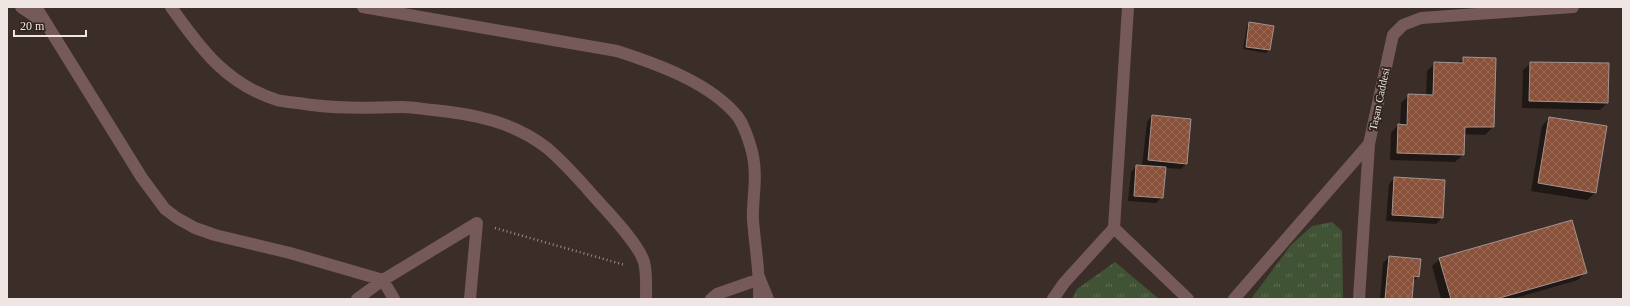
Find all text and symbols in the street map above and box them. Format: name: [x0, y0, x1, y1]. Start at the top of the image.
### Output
scale bar: [14, 12, 86, 38]
text: 20 m: [20, 19, 45, 33]
street label: Taşan Caddesi: [1367, 67, 1391, 131]

